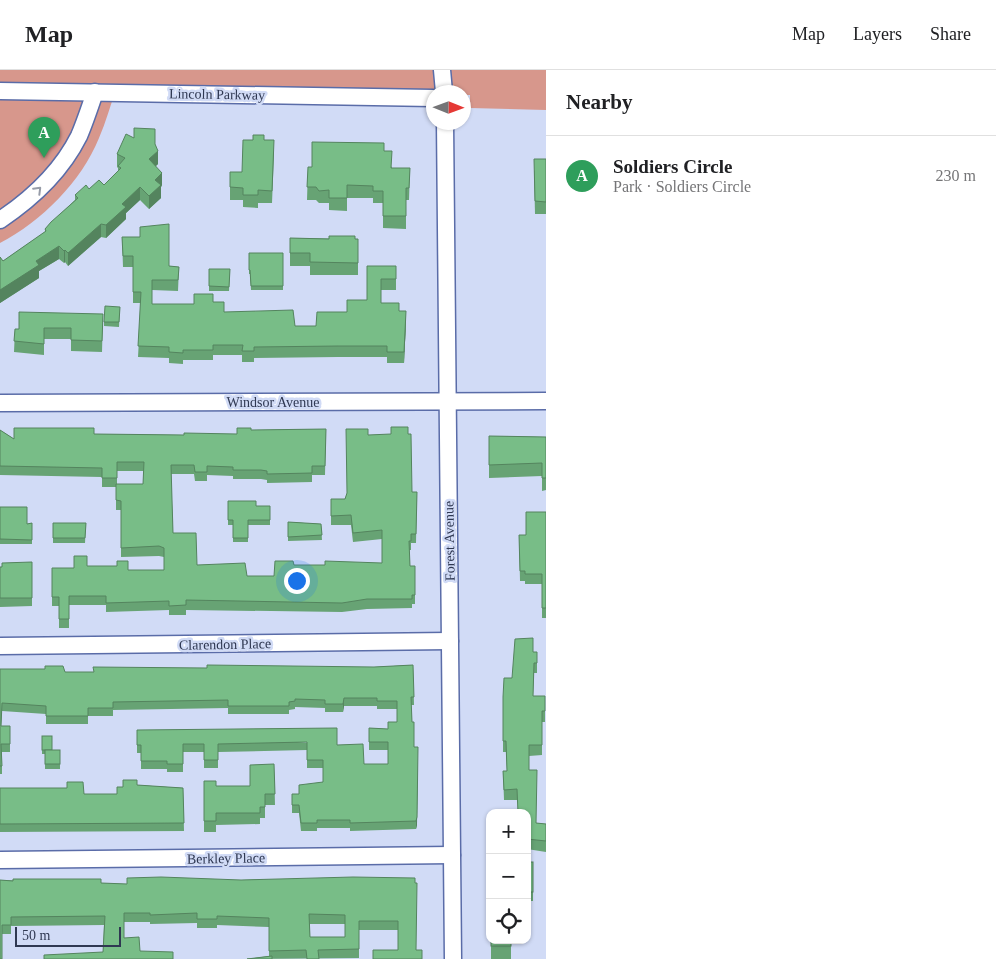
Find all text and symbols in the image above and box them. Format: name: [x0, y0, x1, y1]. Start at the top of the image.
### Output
text: Map: [25, 21, 73, 47]
text: Map: [792, 24, 825, 44]
text: Layers: [853, 24, 902, 44]
text: Share: [930, 24, 971, 44]
north arrow: [426, 85, 471, 130]
street label: Lincoln Parkway: [169, 86, 265, 103]
text: Nearby: [566, 90, 633, 114]
pin: A: [28, 117, 60, 158]
text: Soldiers Circle: [613, 156, 732, 177]
text: A: [576, 167, 588, 184]
text: 230 m: [936, 167, 976, 184]
text: Park · Soldiers Circle: [613, 178, 751, 195]
one-way arrow: [33, 187, 42, 196]
street label: Windsor Avenue: [227, 395, 319, 410]
street label: Forest Avenue: [441, 501, 458, 581]
your location: [284, 568, 310, 594]
street label: Clarendon Place: [179, 636, 271, 653]
map controls: [486, 809, 531, 944]
button: +: [486, 809, 531, 854]
street label: Berkley Place: [187, 850, 265, 867]
button: −: [486, 854, 531, 899]
button: locate: [486, 899, 531, 944]
scale bar: [15, 924, 121, 947]
text: 50 m: [22, 928, 50, 943]

